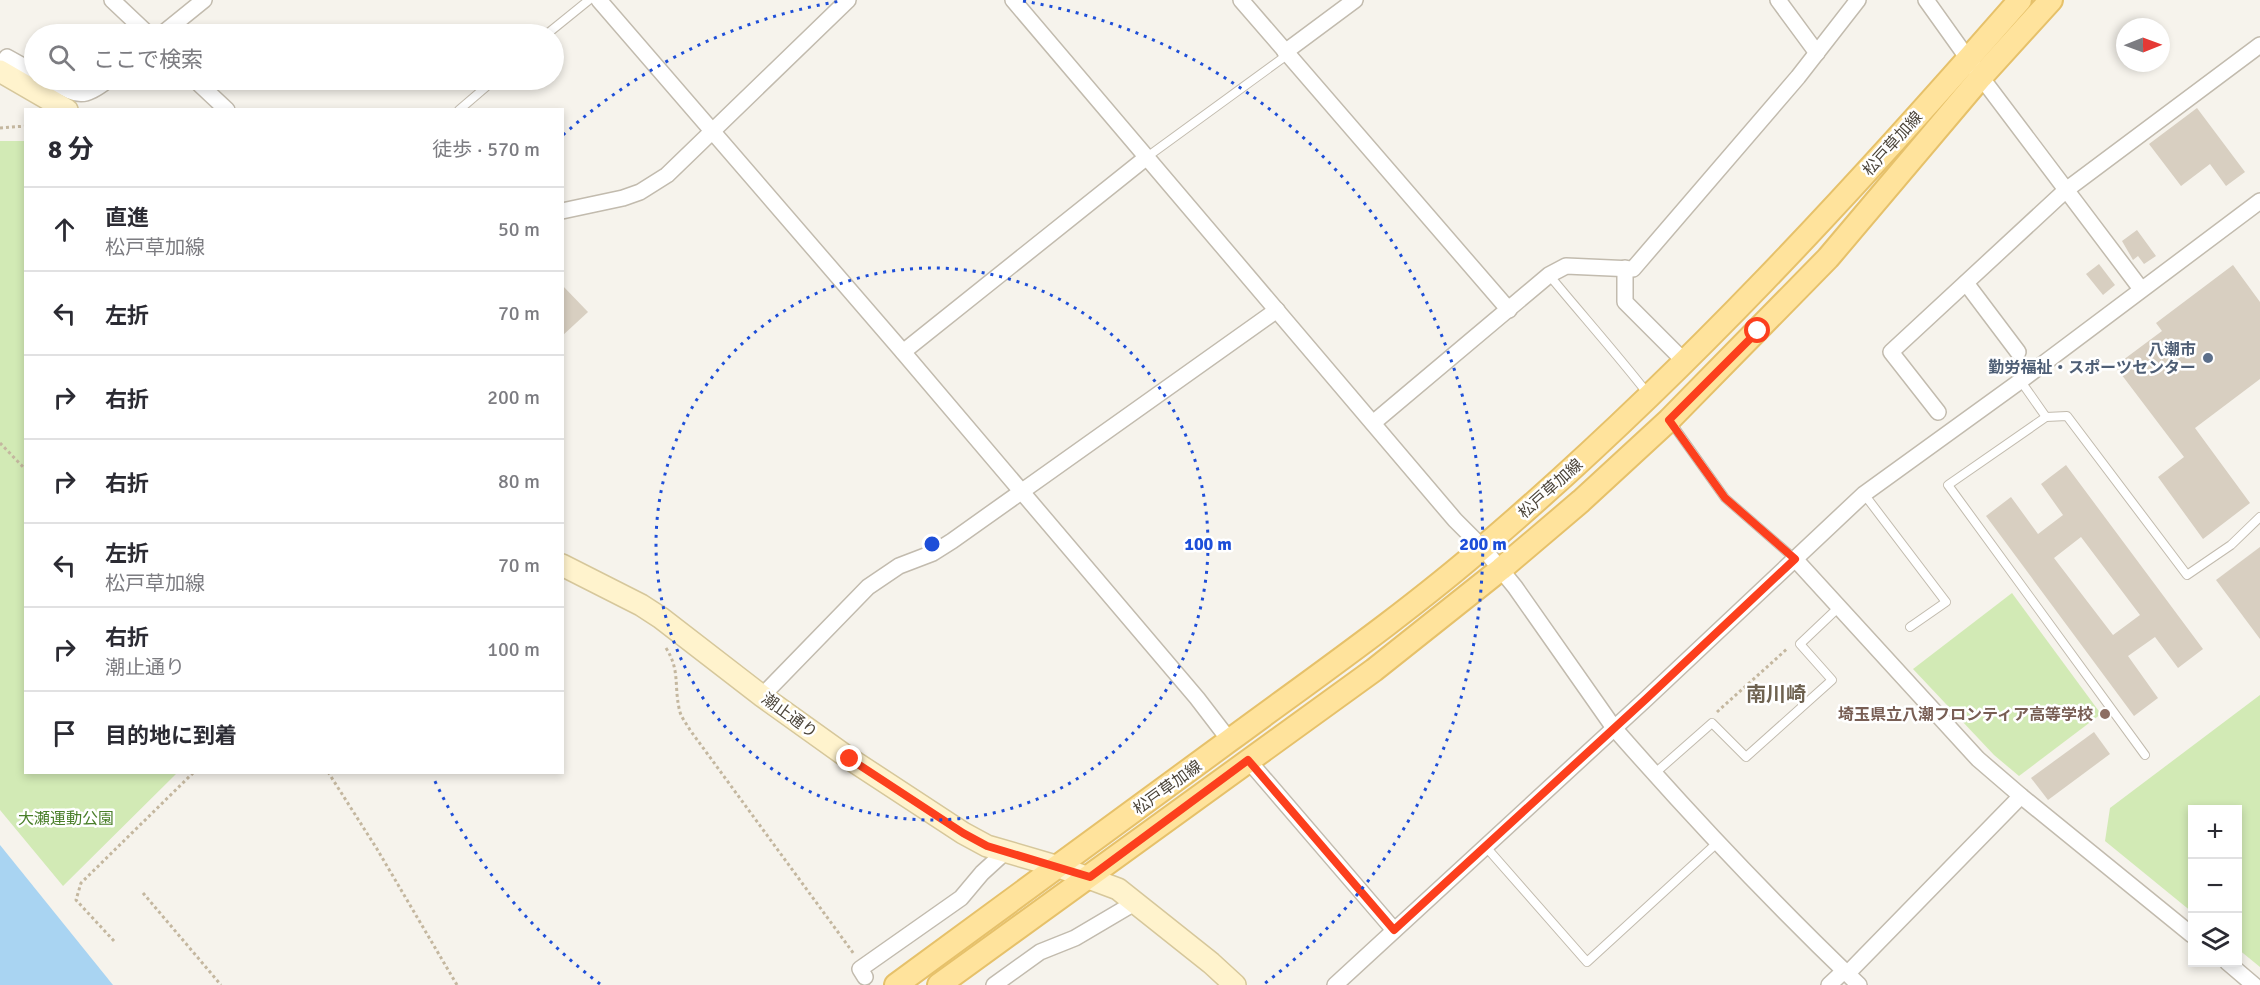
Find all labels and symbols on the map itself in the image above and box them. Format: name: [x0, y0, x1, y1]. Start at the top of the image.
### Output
north arrow: [2116, 18, 2170, 72]
street label: 松戸草加線: [1859, 107, 1927, 180]
route start: [1744, 317, 1770, 343]
place label: 八潮市 勤労福祉・スポーツセンター: [1988, 340, 2196, 378]
marker: 八潮市 勤労福祉・スポーツセンター: [2201, 351, 2215, 365]
street label: 松戸草加線: [1514, 455, 1587, 523]
text: 100 m: [1184, 533, 1232, 555]
text: 200 m: [1459, 533, 1507, 555]
centre of rings: [922, 534, 942, 554]
district label: 南川崎: [1746, 682, 1806, 707]
street label: 潮止通り: [758, 689, 821, 743]
place label: 埼玉県立八潮フロンティア高等学校: [1838, 705, 2093, 725]
marker: 埼玉県立八潮フロンティア高等学校: [2098, 707, 2112, 721]
route end: [836, 745, 862, 771]
street label: 松戸草加線: [1129, 756, 1206, 819]
park label: 大瀬運動公園: [18, 809, 114, 829]

